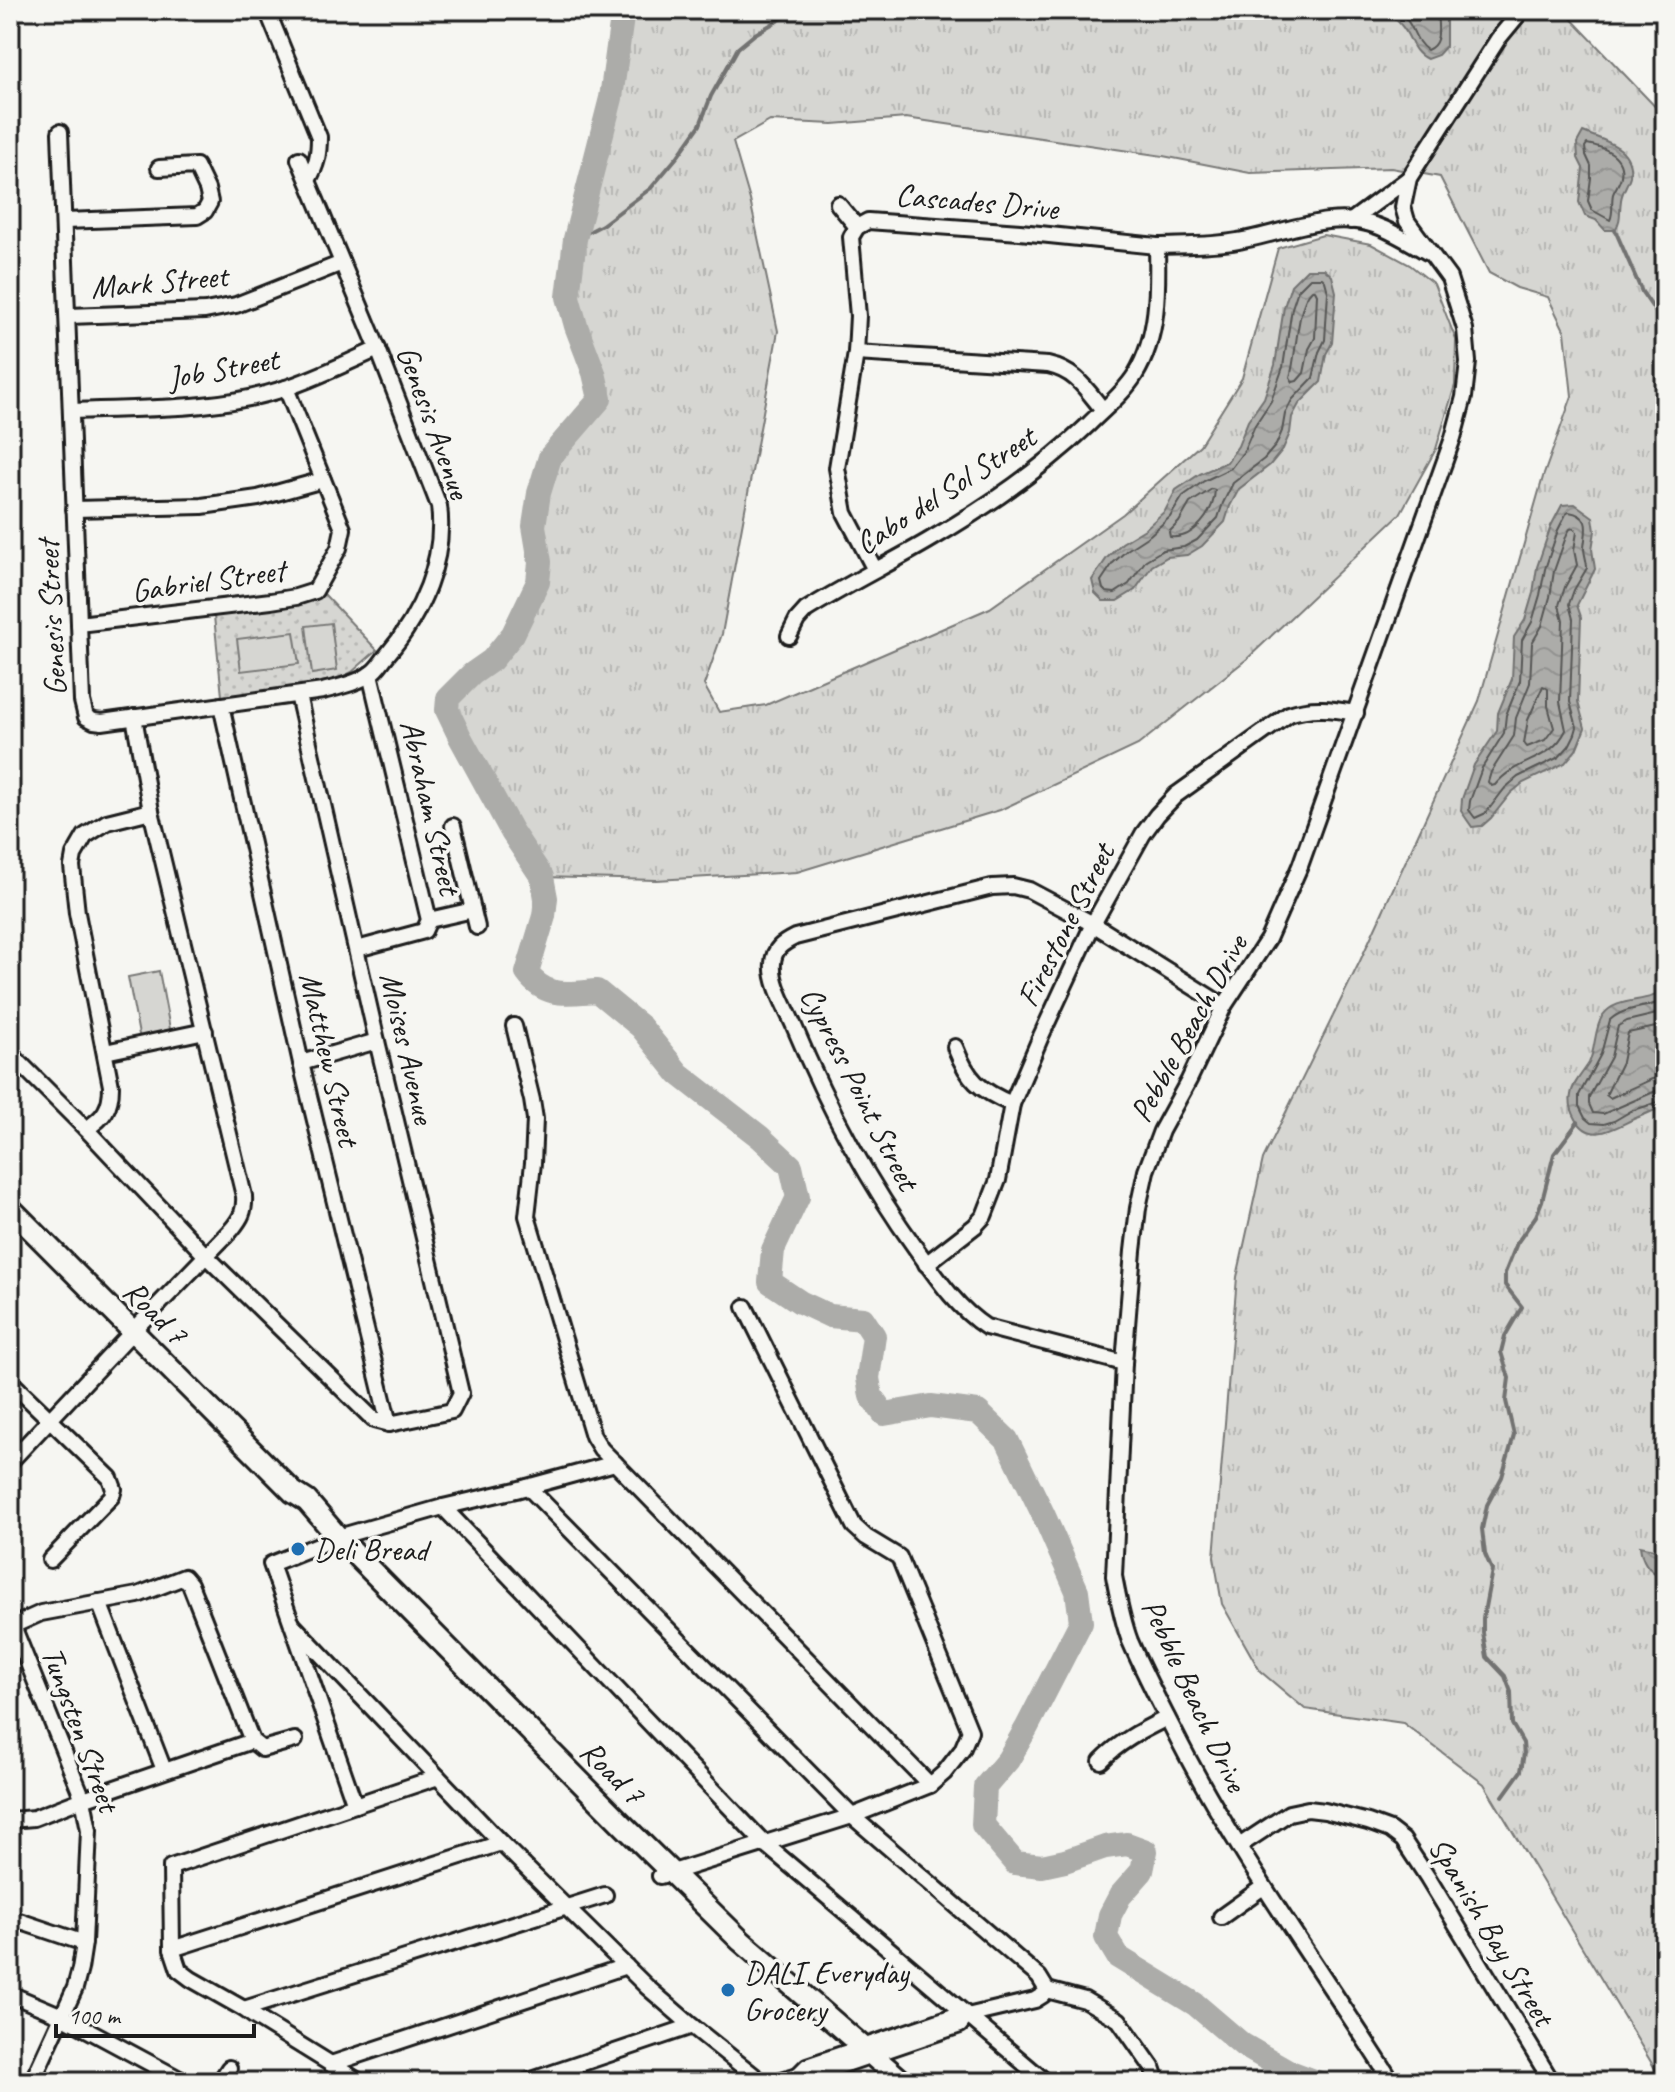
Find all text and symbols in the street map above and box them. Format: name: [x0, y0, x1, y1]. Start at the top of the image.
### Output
street label: Cascades Drive: [894, 174, 1062, 229]
street label: Mark Street: [89, 255, 232, 308]
street label: Job Street: [163, 338, 285, 399]
street label: Genesis Avenue: [387, 340, 481, 507]
street label: Cabo del Sol Street: [847, 415, 1046, 564]
street label: Genesis Street: [27, 535, 76, 697]
street label: Gabriel Street: [129, 549, 292, 612]
street label: Abraham Street: [391, 716, 471, 902]
street label: Firestone Street: [1007, 834, 1125, 1013]
street label: Pebble Beach Drive: [1120, 925, 1258, 1129]
street label: Moises Avenue: [370, 968, 445, 1130]
street label: Matthew Street: [290, 969, 370, 1153]
street label: Cypress Point Street: [791, 980, 930, 1200]
street label: Road 7: [114, 1271, 198, 1355]
place label: Deli Bread: [314, 1529, 432, 1570]
marker: Deli Bread: [289, 1540, 307, 1558]
street label: Pebble Beach Drive: [1132, 1592, 1258, 1800]
street label: Tungsten Street: [32, 1641, 130, 1820]
street label: Road 7: [571, 1731, 655, 1815]
street label: Spanish Bay Street: [1419, 1829, 1566, 2036]
place label: DALI Everyday Grocery: [744, 1952, 911, 2030]
marker: DALI Everyday Grocery: [719, 1981, 737, 1999]
scale bar: [56, 1988, 254, 2038]
text: 100 m: [68, 2001, 122, 2031]

